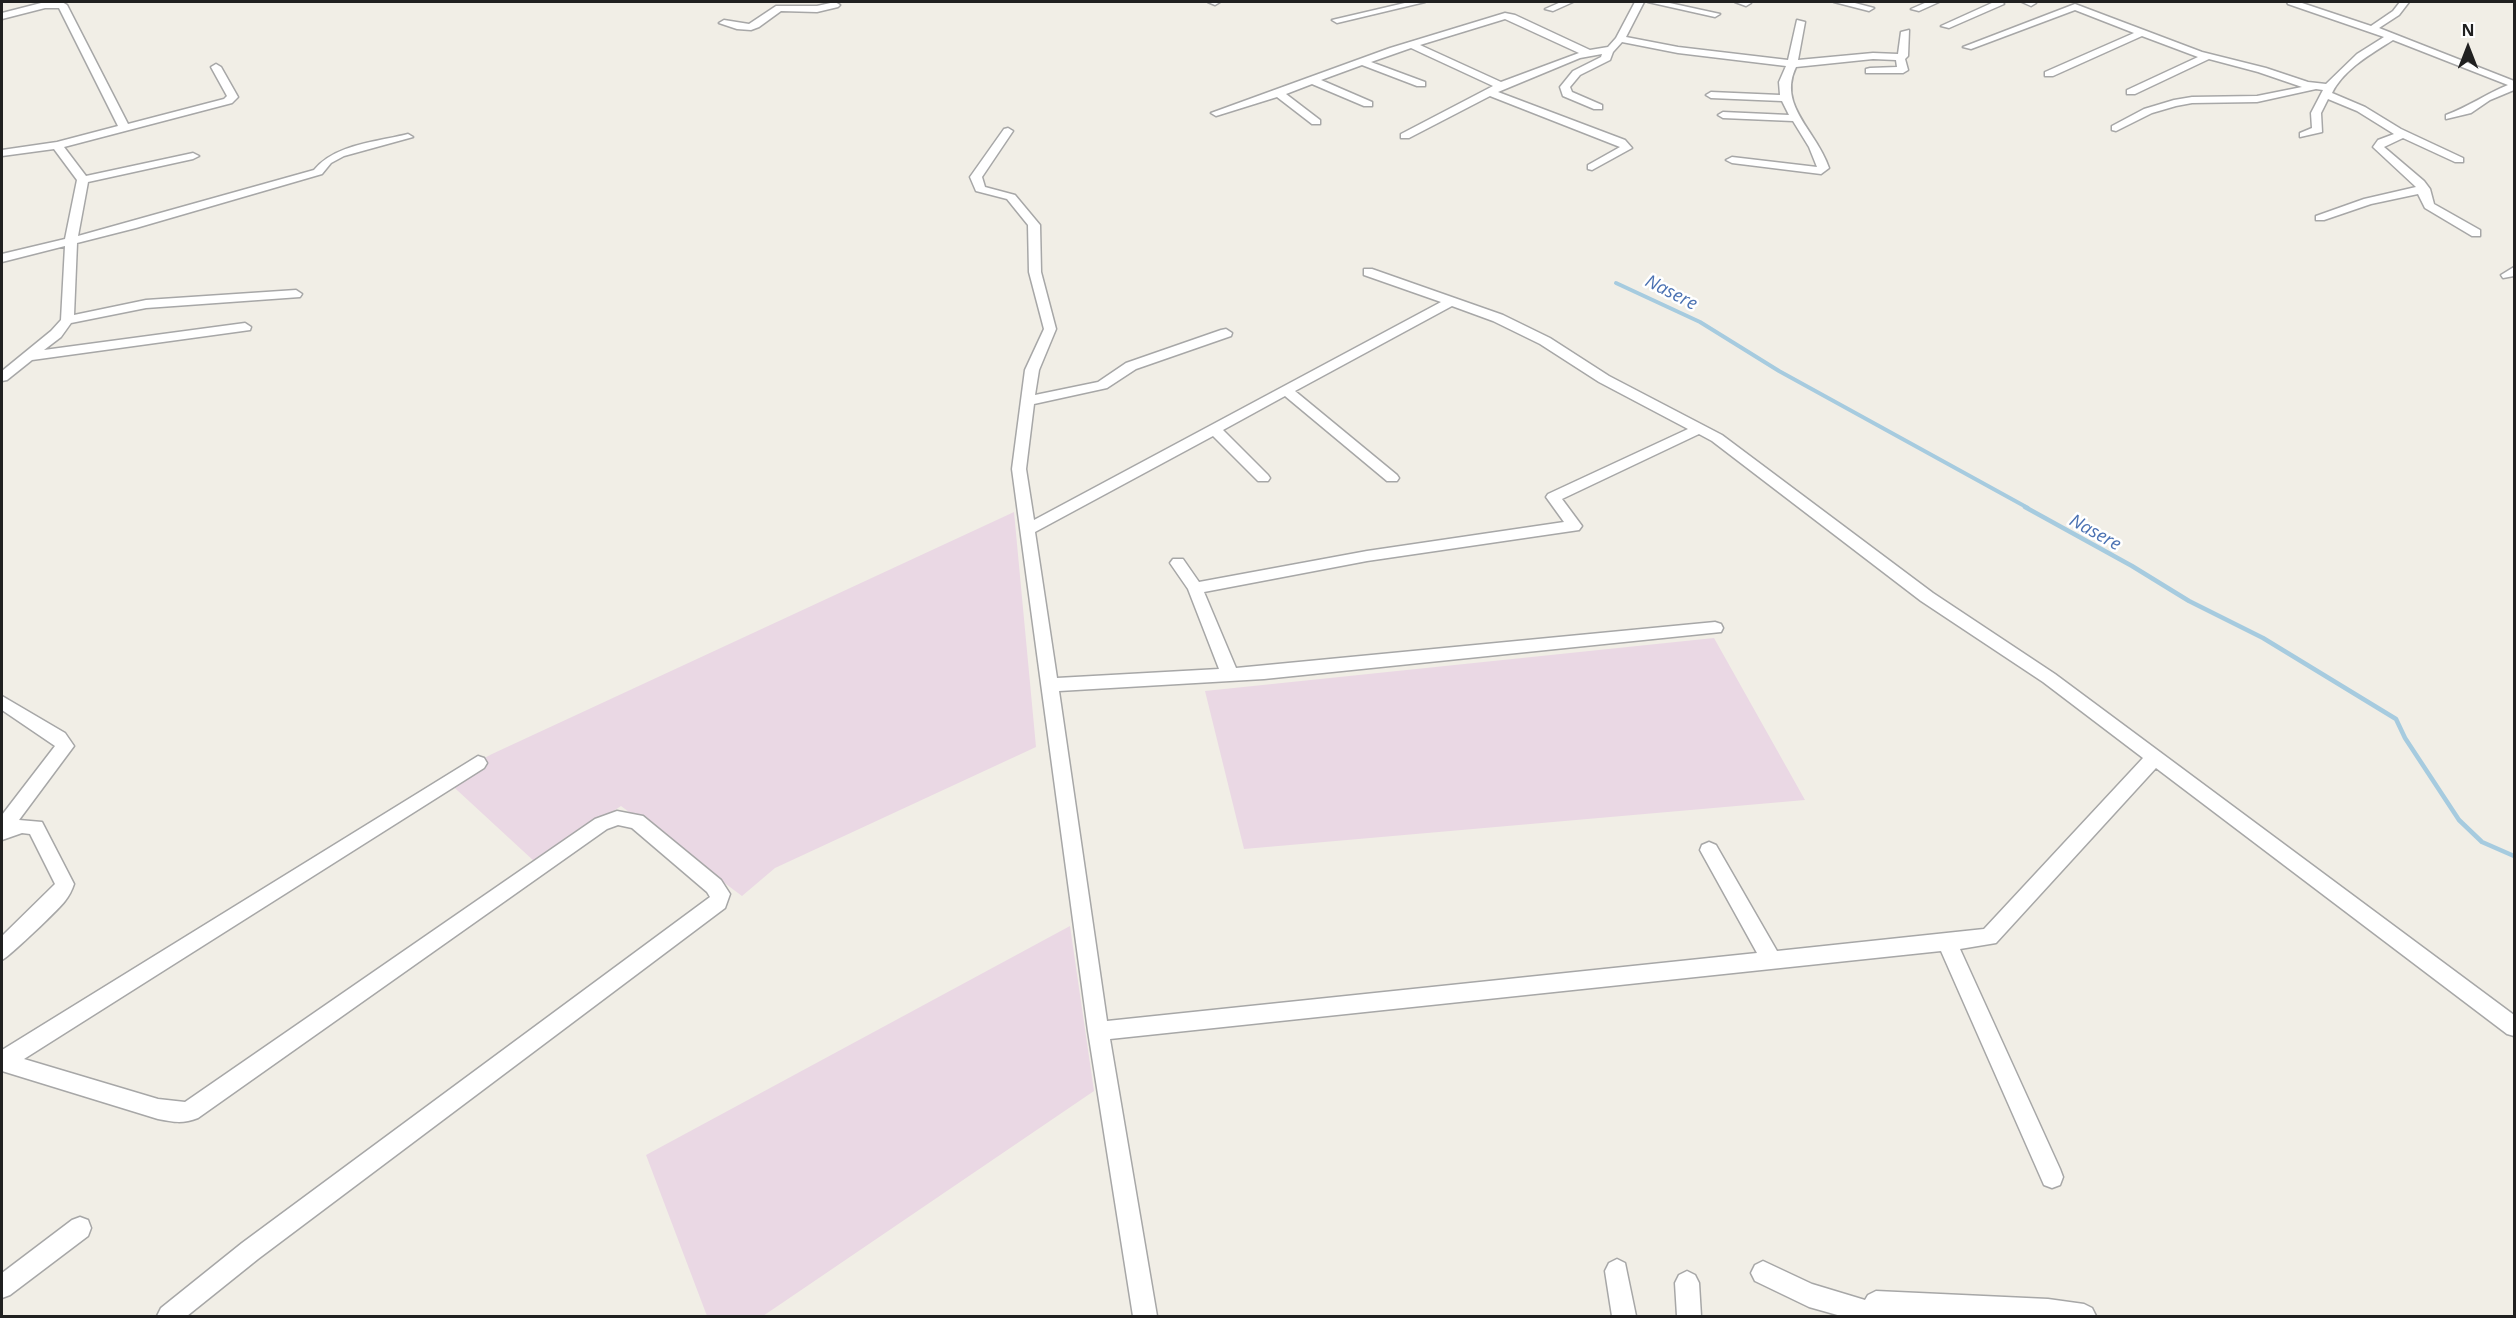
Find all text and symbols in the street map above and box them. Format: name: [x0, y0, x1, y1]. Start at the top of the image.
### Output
north arrow: [2438, 18, 2498, 78]
text: N: [2461, 19, 2475, 41]
water label: Nasere: [1641, 271, 1701, 315]
water label: Nasere: [2065, 510, 2125, 556]

